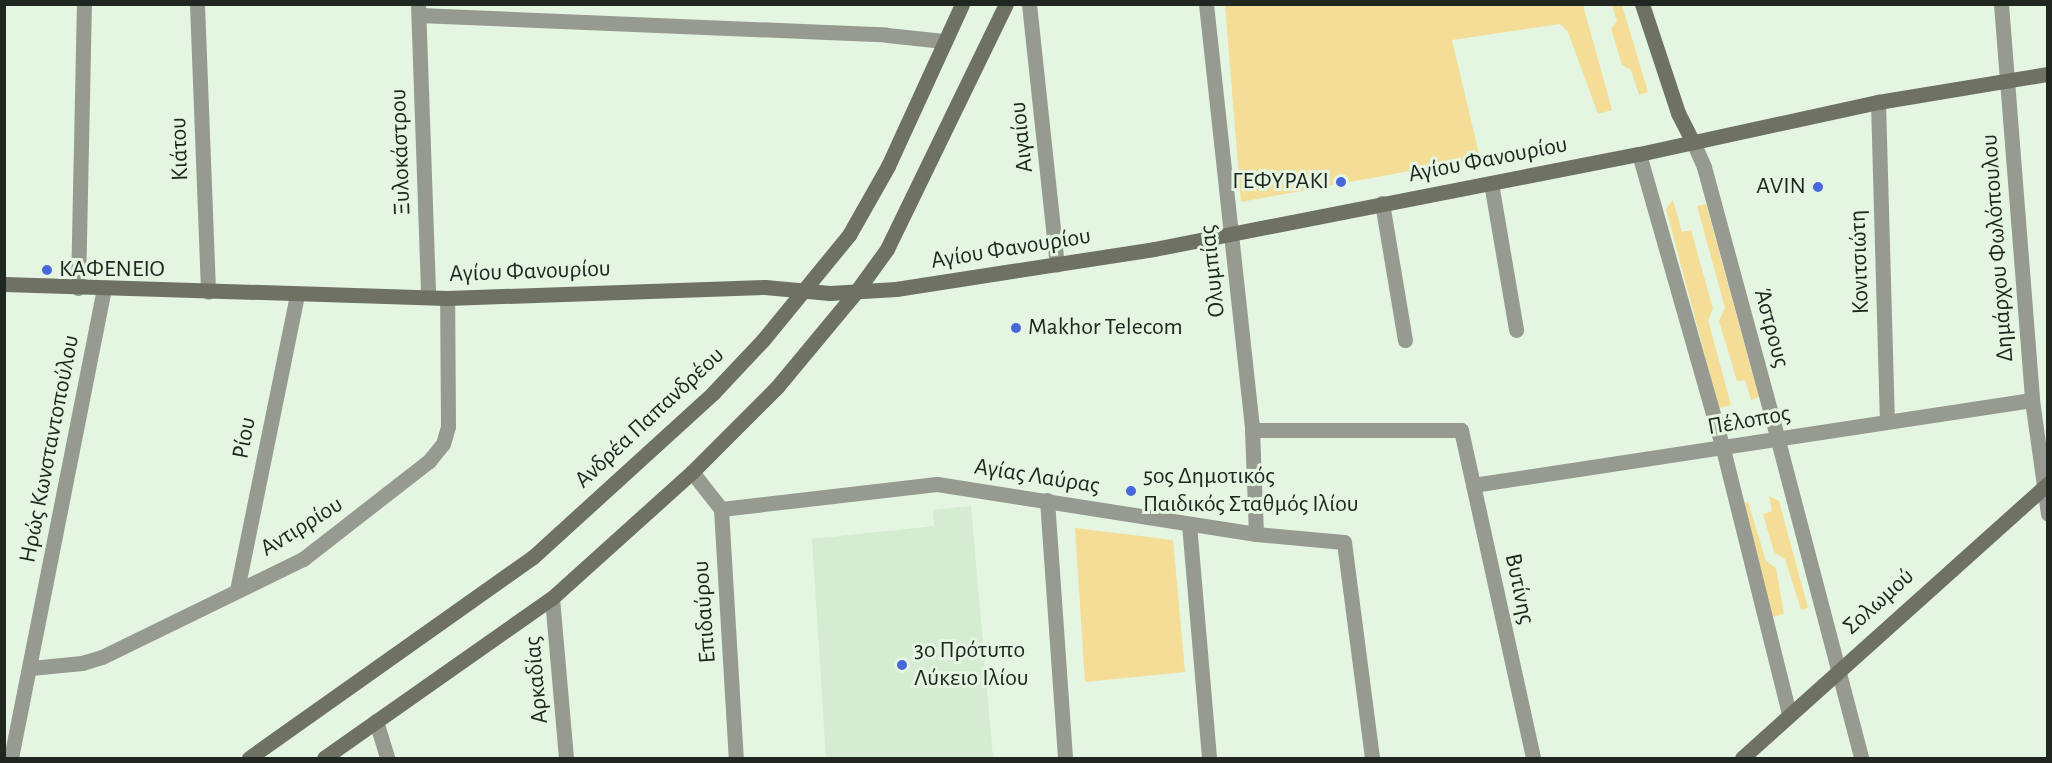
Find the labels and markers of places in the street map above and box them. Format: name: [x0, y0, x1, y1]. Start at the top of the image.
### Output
place label: ΓΕΦΥΡΑΚΙ: [1232, 168, 1329, 196]
place label: AVIN: [1756, 173, 1806, 201]
marker: ΓΕΦΥΡΑΚΙ: [1334, 175, 1348, 189]
marker: AVIN: [1811, 180, 1825, 194]
place label: ΚΑΦΕΝΕΙΟ: [59, 256, 165, 284]
marker: ΚΑΦΕΝΕΙΟ: [40, 263, 54, 277]
place label: Makhor Telecom: [1028, 314, 1183, 342]
marker: Makhor Telecom: [1009, 321, 1023, 335]
place label: 5ος Δημοτικός Παιδικός Σταθμός Ιλίου: [1143, 463, 1359, 519]
marker: 5ος Δημοτικός Παιδικός Σταθμός Ιλίου: [1124, 484, 1138, 498]
place label: 3ο Πρότυπο Λύκειο Ιλίου: [914, 637, 1029, 693]
marker: 3ο Πρότυπο Λύκειο Ιλίου: [895, 658, 909, 672]

